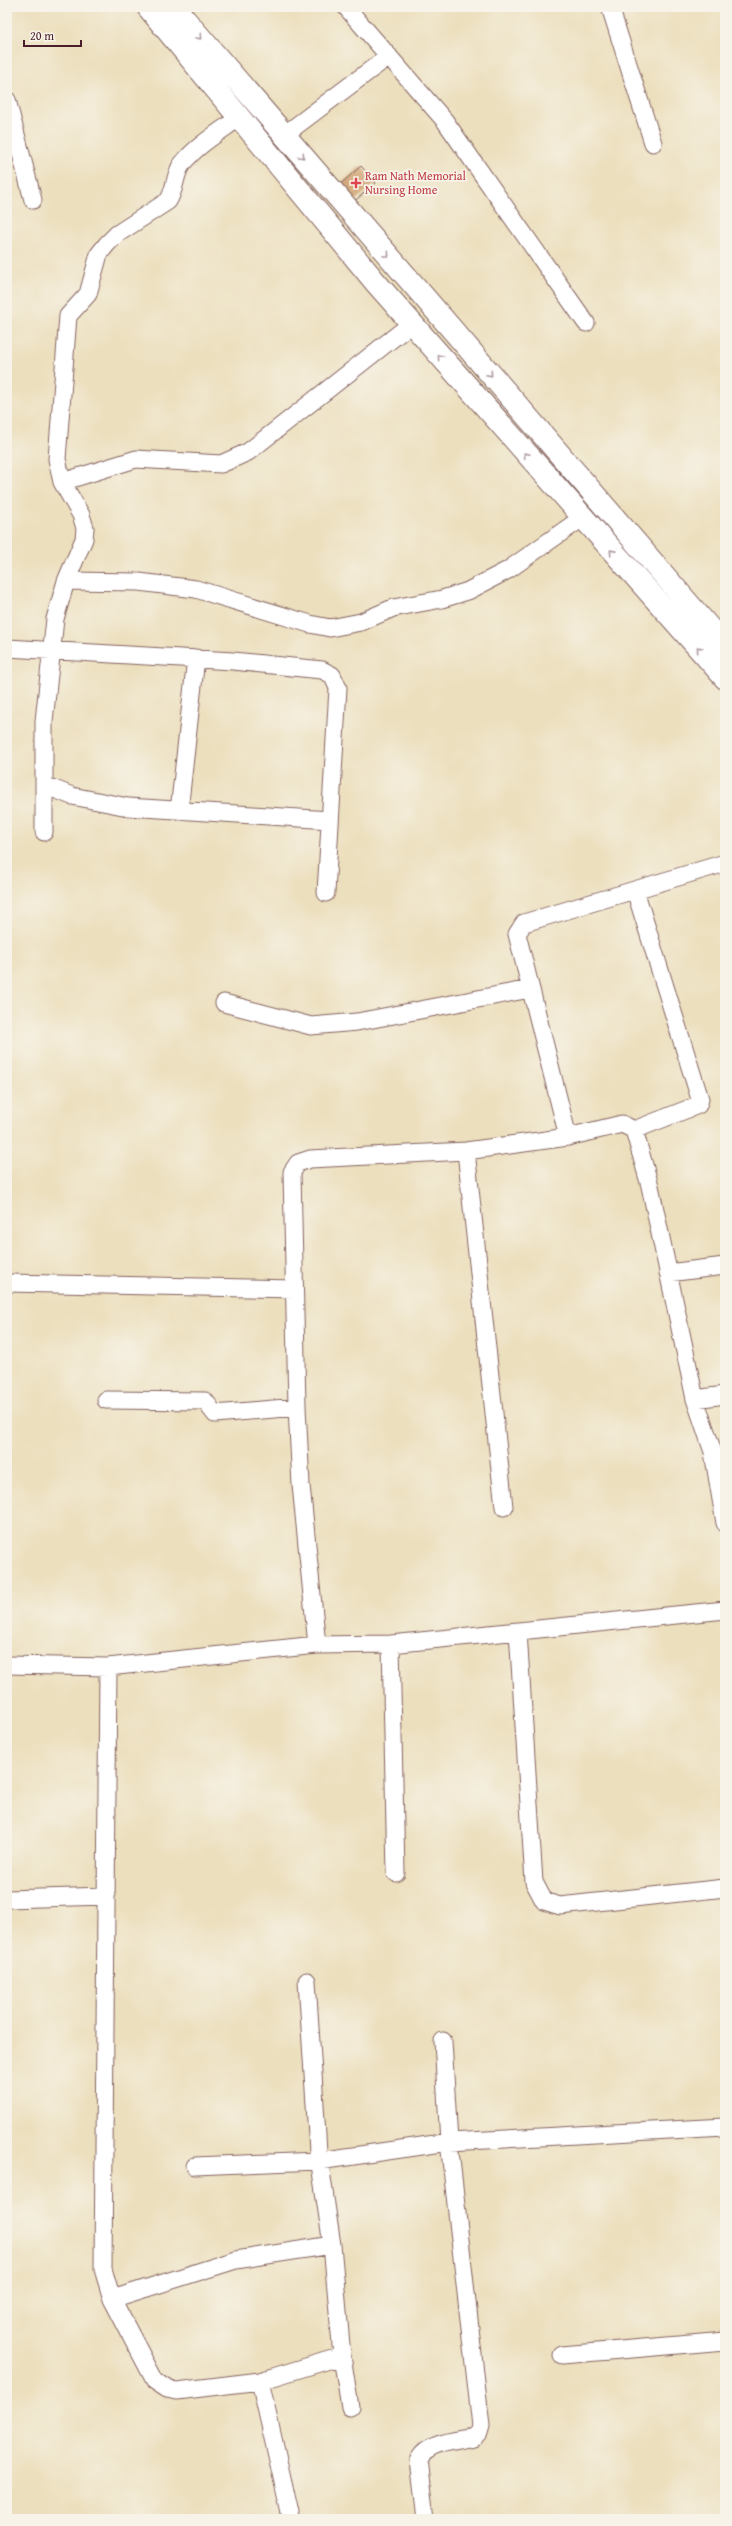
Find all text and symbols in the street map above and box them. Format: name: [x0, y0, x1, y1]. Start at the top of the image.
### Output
scale bar: [24, 22, 81, 48]
text: 20 m: [30, 27, 54, 44]
one-way arrow: [195, 32, 202, 39]
one-way arrow: [298, 152, 305, 159]
place label: Ram Nath Memorial Nursing Home: [365, 167, 467, 198]
marker: Ram Nath Memorial Nursing Home: [350, 177, 362, 189]
one-way arrow: [383, 250, 390, 257]
one-way arrow: [438, 354, 445, 362]
one-way arrow: [486, 370, 493, 377]
one-way arrow: [523, 452, 531, 460]
one-way arrow: [609, 549, 617, 557]
one-way arrow: [696, 646, 704, 654]

